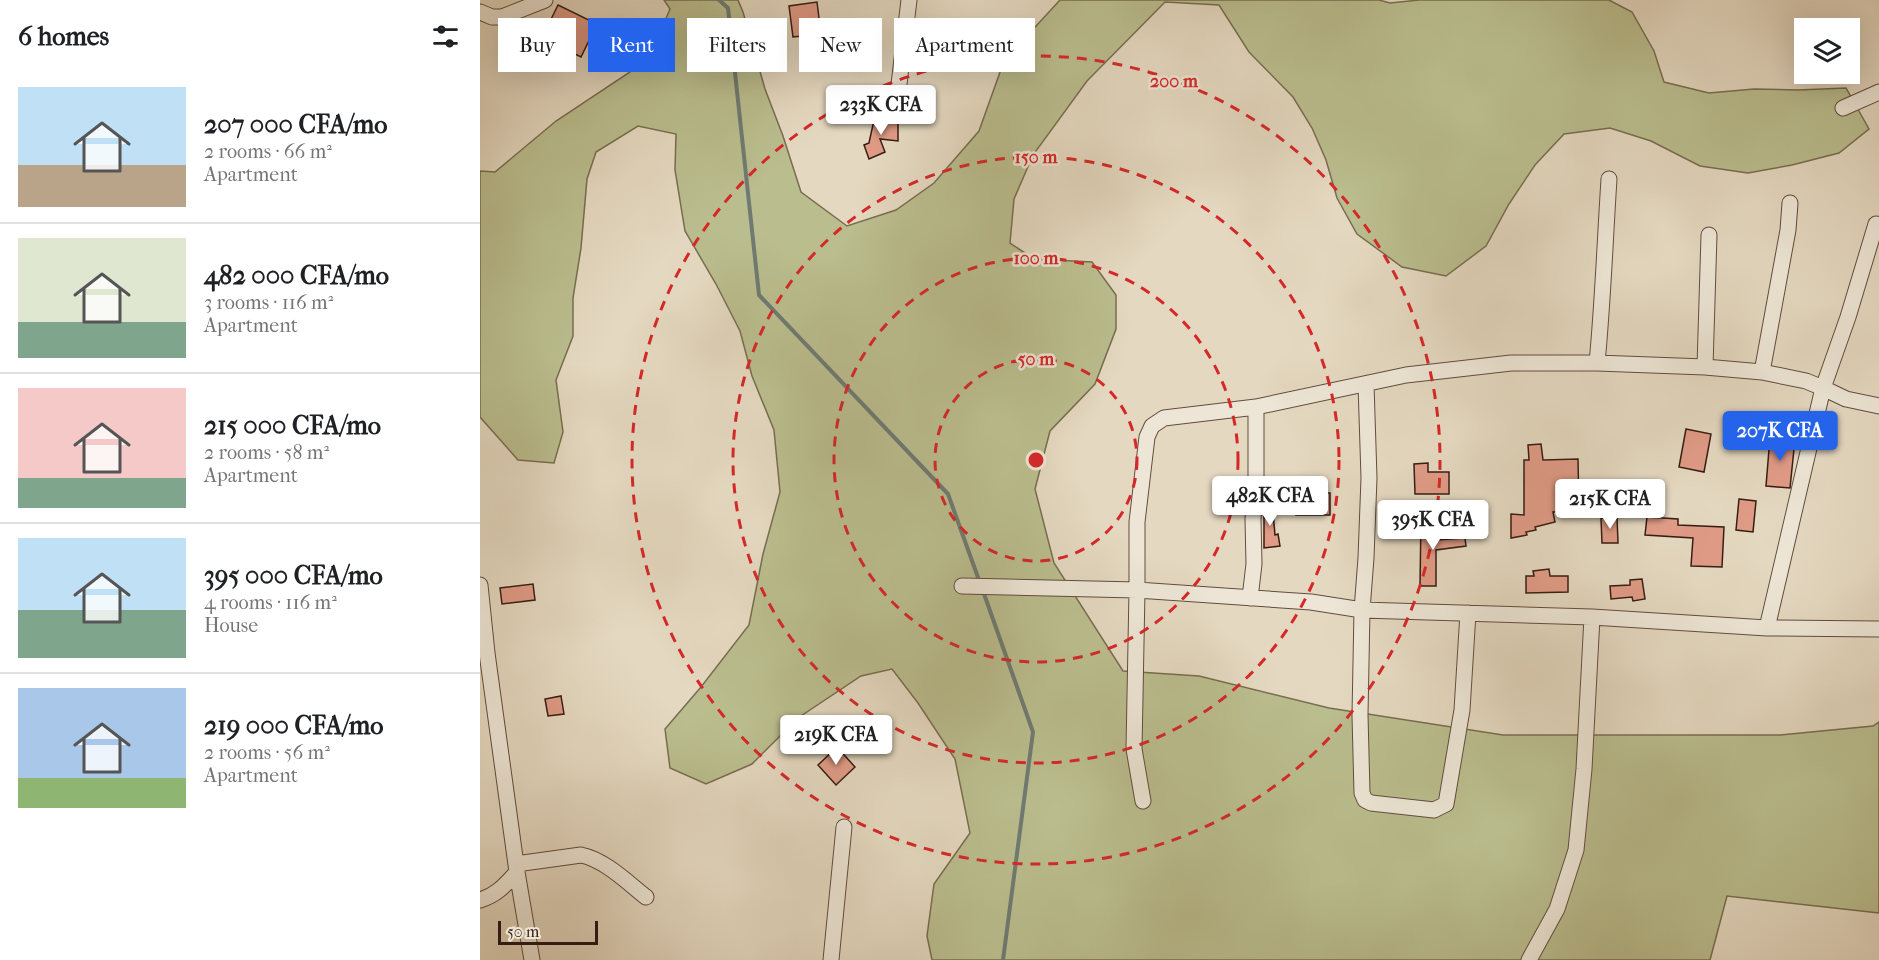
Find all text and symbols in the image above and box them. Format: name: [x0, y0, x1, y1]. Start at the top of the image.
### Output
chip: Buy: [498, 18, 576, 72]
chip: Rent: [588, 18, 675, 72]
chip: Filters: [687, 18, 787, 72]
chip: New: [799, 18, 882, 72]
chip: Apartment: [894, 18, 1035, 72]
map controls: [1794, 18, 1860, 84]
button: layers: [1794, 18, 1860, 84]
icon: filters: [429, 20, 462, 53]
text: 6 homes: [18, 21, 109, 52]
text: 200 m: [1150, 71, 1199, 92]
pin: 233K CFA: [819, 85, 943, 136]
text: 233K CFA: [840, 93, 922, 116]
text: 207 000 CFA/mo: [204, 109, 387, 140]
icon: home: [66, 111, 138, 183]
text: 2 rooms · 66 m²: [204, 140, 332, 163]
text: 150 m: [1015, 147, 1058, 168]
text: Apartment: [204, 163, 298, 186]
text: 100 m: [1013, 248, 1060, 269]
text: 482 000 CFA/mo: [204, 260, 389, 291]
icon: home: [66, 262, 138, 334]
text: 3 rooms · 116 m²: [204, 291, 333, 314]
text: Apartment: [204, 314, 298, 337]
text: 50 m: [1018, 349, 1055, 370]
text: 215 000 CFA/mo: [204, 410, 381, 441]
pin: 207K CFA: [1718, 411, 1842, 462]
icon: home: [66, 412, 138, 484]
text: 207K CFA: [1737, 419, 1823, 442]
text: 2 rooms · 58 m²: [204, 441, 329, 464]
centre of rings: [1026, 450, 1046, 470]
text: Apartment: [204, 464, 298, 487]
pin: 482K CFA: [1208, 476, 1332, 527]
pin: 215K CFA: [1548, 479, 1672, 530]
text: 482K CFA: [1226, 484, 1314, 507]
text: 215K CFA: [1569, 487, 1651, 510]
pin: 395K CFA: [1371, 500, 1495, 551]
text: 395K CFA: [1392, 508, 1475, 531]
text: 395 000 CFA/mo: [204, 560, 383, 591]
icon: home: [66, 562, 138, 634]
text: 4 rooms · 116 m²: [204, 591, 337, 614]
text: House: [204, 614, 258, 637]
text: 219 000 CFA/mo: [204, 710, 383, 741]
icon: home: [66, 712, 138, 784]
pin: 219K CFA: [774, 715, 898, 766]
text: 219K CFA: [794, 723, 878, 746]
text: 2 rooms · 56 m²: [204, 741, 330, 764]
text: Apartment: [204, 764, 298, 787]
scale bar: [498, 918, 598, 946]
text: 50 m: [507, 922, 539, 941]

